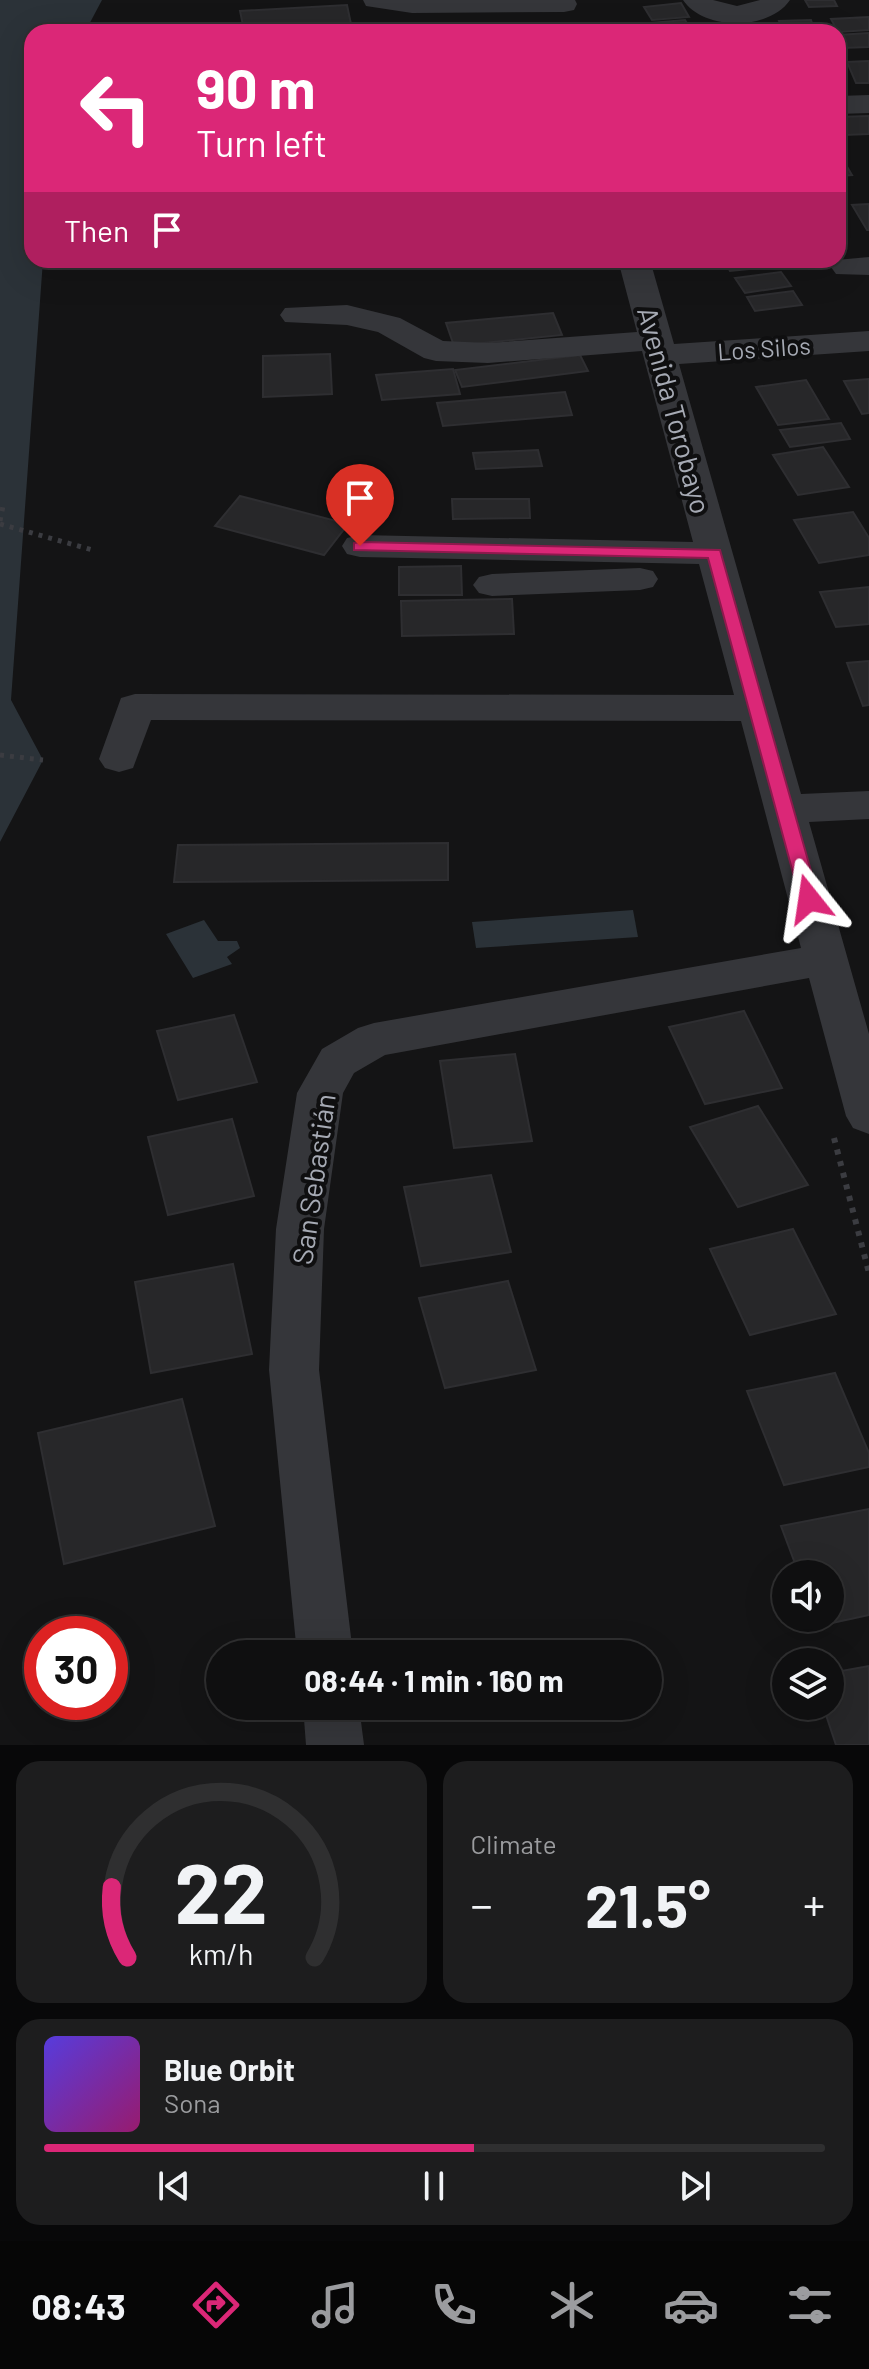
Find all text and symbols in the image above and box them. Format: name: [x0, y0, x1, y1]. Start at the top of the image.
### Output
text: 90 m: [196, 53, 316, 120]
icon: left: [64, 56, 168, 160]
text: Turn left: [196, 121, 327, 164]
icon: arrive: [145, 208, 189, 252]
text: Then: [64, 212, 129, 248]
street label: Avenida Torobayo: [631, 303, 719, 517]
street label: Los Silos: [716, 330, 812, 366]
pin: [326, 464, 394, 546]
icon: arrive: [338, 476, 382, 520]
position arrow: [767, 857, 851, 941]
street label: San Sebastián: [284, 1091, 342, 1267]
map controls: [772, 1560, 844, 1720]
button: sound: [772, 1560, 844, 1632]
speed limit sign: 30: [24, 1616, 128, 1720]
button: layers: [772, 1648, 844, 1720]
text: 08:44 · 1 min · 160 m: [304, 1662, 564, 1698]
text: Climate: [471, 1828, 557, 1859]
text: 22: [175, 1841, 268, 1941]
text: 21.5°: [585, 1868, 711, 1940]
text: −: [471, 1877, 493, 1930]
text: +: [803, 1877, 825, 1930]
text: km/h: [189, 1936, 254, 1971]
text: Blue Orbit: [164, 2051, 295, 2087]
text: Sona: [164, 2087, 221, 2118]
icon: previous: [152, 2164, 196, 2208]
icon: pause: [412, 2164, 456, 2208]
icon: next: [673, 2164, 717, 2208]
icon: directions: [188, 2277, 244, 2333]
icon: music: [307, 2277, 363, 2333]
icon: phone: [426, 2277, 482, 2333]
icon: climate: [544, 2277, 600, 2333]
icon: car: [663, 2277, 719, 2333]
icon: filters: [782, 2277, 838, 2333]
text: 08:43: [31, 2284, 126, 2327]

